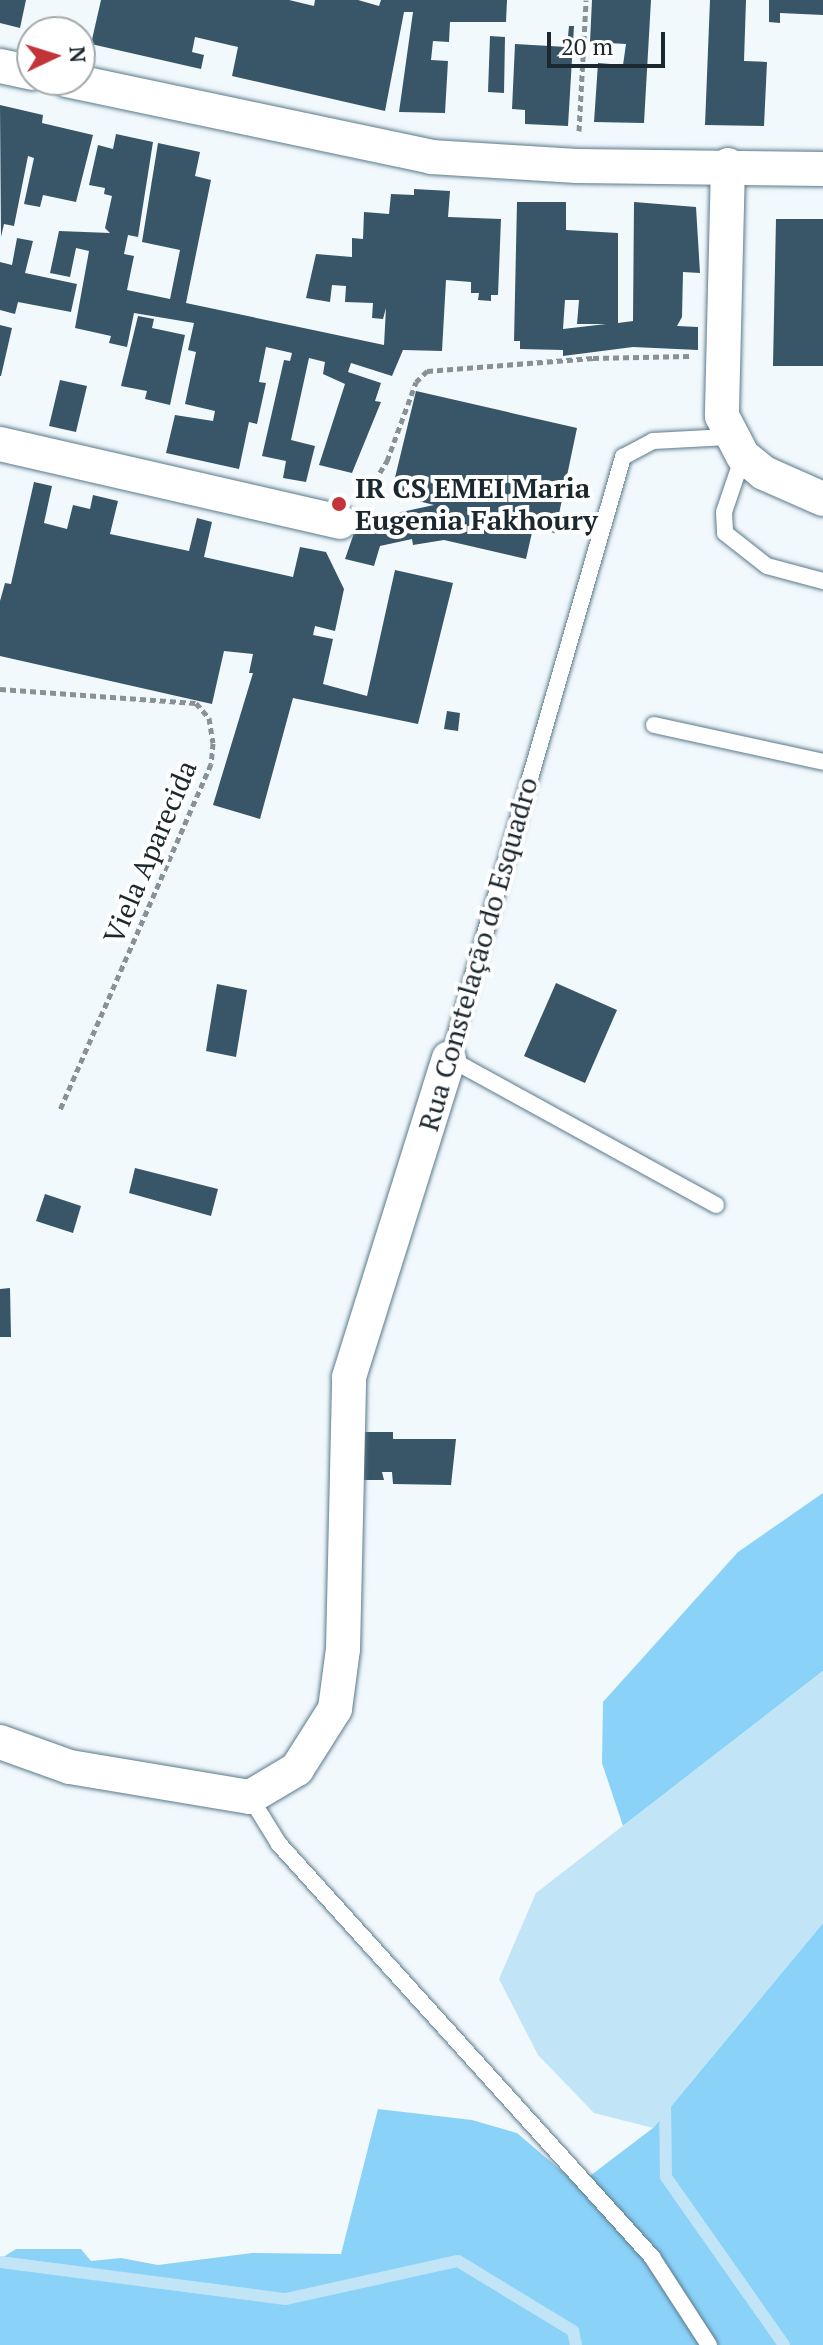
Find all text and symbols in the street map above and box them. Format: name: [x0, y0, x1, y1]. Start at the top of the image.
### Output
north arrow: [16, 16, 96, 96]
scale bar: [551, 16, 669, 66]
text: 20 m: [561, 30, 613, 62]
text: N: [63, 45, 93, 64]
place label: IR CS EMEI Maria Eugenia Fakhoury: [355, 471, 598, 537]
marker: IR CS EMEI Maria Eugenia Fakhoury: [330, 495, 348, 513]
street label: Viela Aparecida: [96, 755, 204, 949]
street label: Rua Constelação do Esquadro: [411, 773, 545, 1135]

